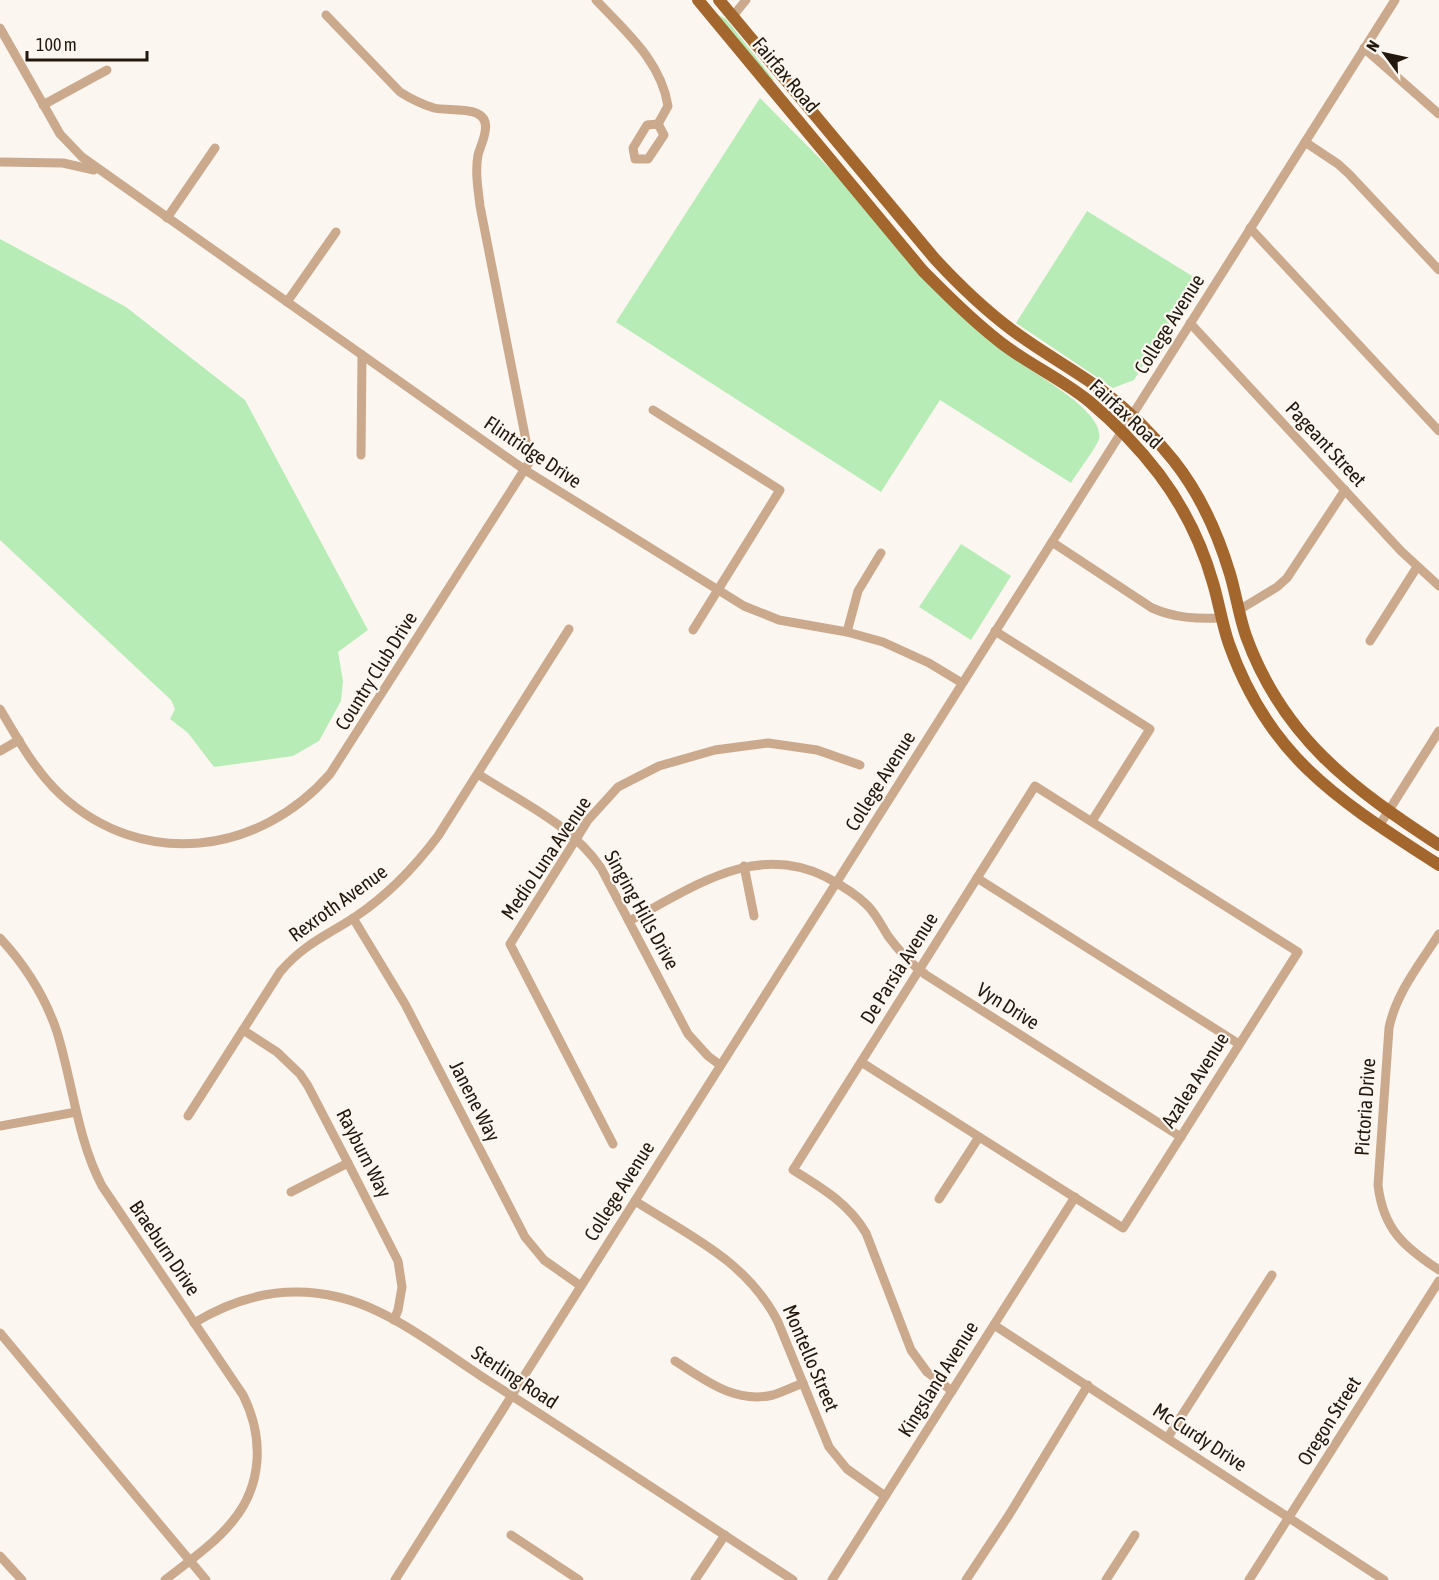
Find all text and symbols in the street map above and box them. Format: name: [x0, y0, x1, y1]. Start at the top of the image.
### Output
scale bar: [27, 24, 147, 62]
north arrow: [1355, 24, 1415, 84]
street label: Fairfax Road: [748, 32, 824, 117]
text: 100 m: [36, 34, 77, 55]
text: N: [1362, 37, 1383, 55]
street label: College Avenue: [1129, 270, 1208, 378]
street label: Fairfax Road: [1085, 374, 1167, 453]
street label: Pageant Street: [1281, 397, 1372, 491]
street label: Flintridge Drive: [480, 411, 586, 493]
street label: Country Club Drive: [330, 607, 421, 734]
street label: College Avenue: [840, 727, 919, 835]
street label: Medio Luna Avenue: [496, 792, 595, 923]
street label: Singing Hills Drive: [600, 846, 685, 973]
street label: Rexroth Avenue: [284, 859, 391, 946]
street label: De Parsia Avenue: [855, 908, 942, 1028]
street label: Vyn Drive: [973, 977, 1044, 1034]
street label: Azalea Avenue: [1156, 1028, 1233, 1132]
street label: Janene Way: [445, 1057, 506, 1145]
street label: Pictoria Drive: [1350, 1057, 1379, 1157]
street label: Rayburn Way: [332, 1105, 397, 1201]
street label: College Avenue: [579, 1137, 658, 1245]
street label: Braeburn Drive: [125, 1196, 206, 1300]
street label: Montello Street: [779, 1301, 844, 1415]
street label: Kingsland Avenue: [893, 1317, 982, 1441]
street label: Sterling Road: [468, 1340, 563, 1413]
street label: Oregon Street: [1292, 1372, 1365, 1469]
street label: Mc Curdy Drive: [1149, 1398, 1252, 1475]

